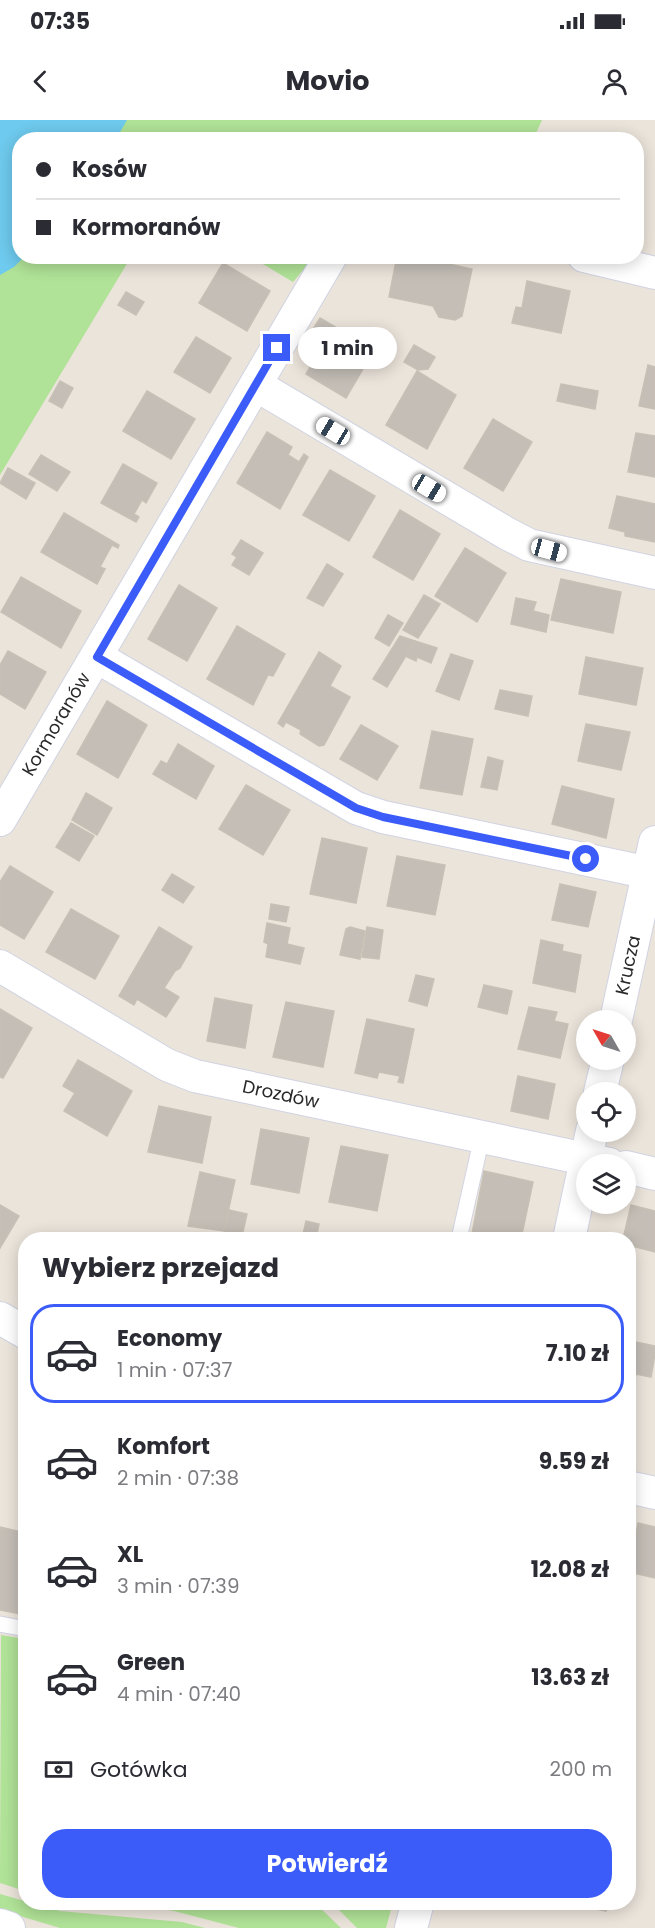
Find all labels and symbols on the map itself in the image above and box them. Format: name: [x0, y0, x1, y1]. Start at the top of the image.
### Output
callout: 1 min: [298, 327, 397, 369]
route end: [263, 334, 290, 361]
car: [313, 414, 353, 448]
car: [409, 471, 449, 505]
car: [529, 537, 569, 563]
street label: Kormoranów: [16, 668, 96, 780]
route start: [572, 845, 599, 872]
street label: Krucza: [609, 933, 646, 997]
north arrow: [576, 1010, 636, 1070]
street label: Drozdów: [240, 1073, 322, 1114]

